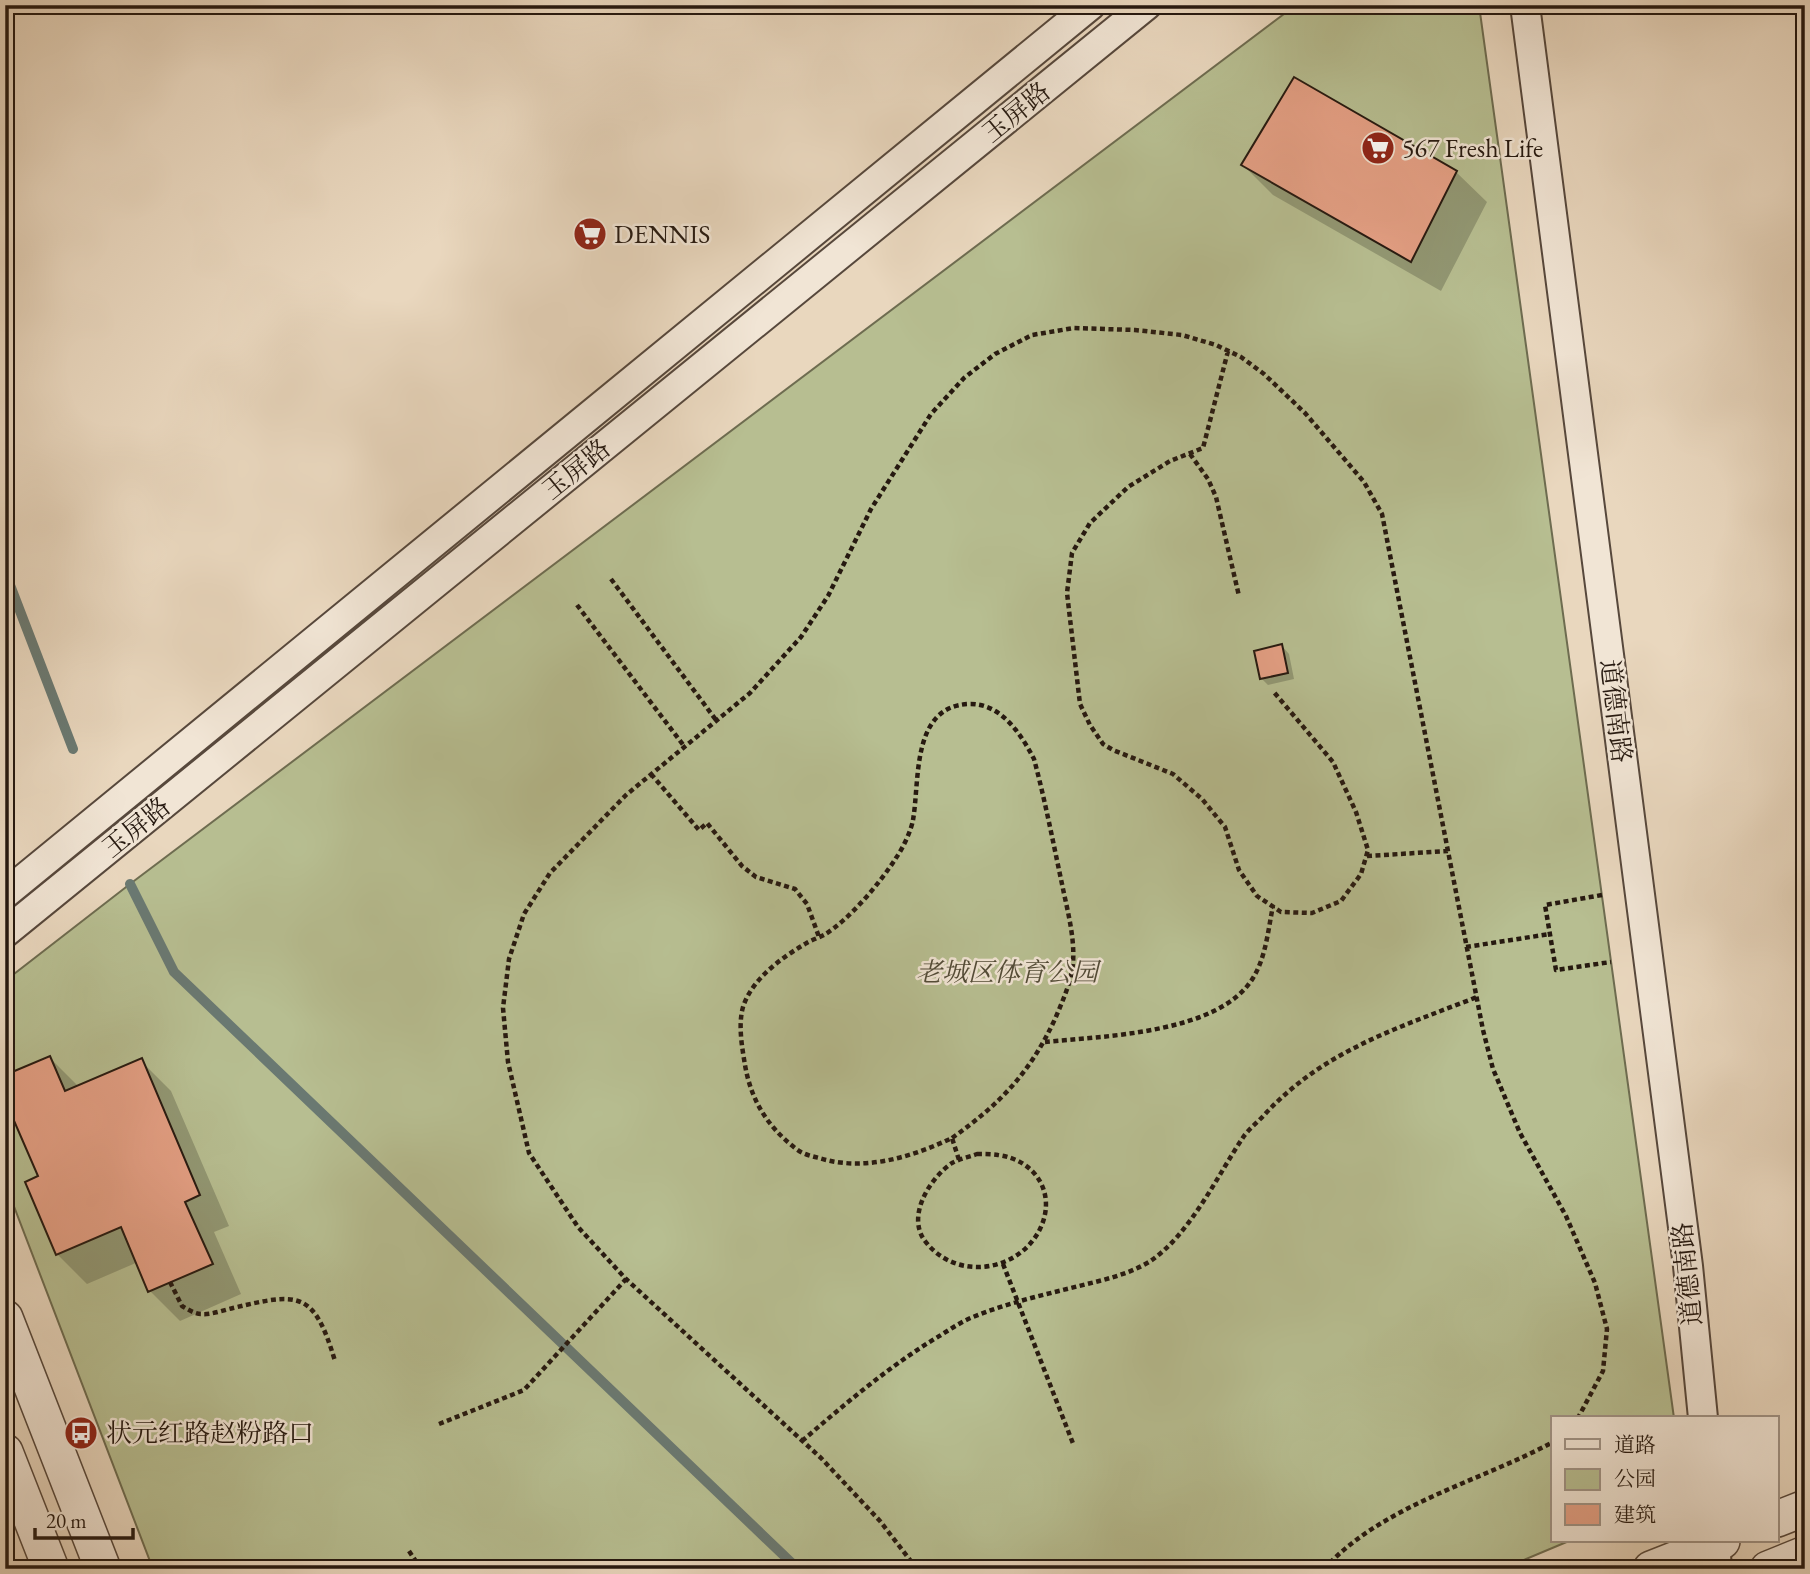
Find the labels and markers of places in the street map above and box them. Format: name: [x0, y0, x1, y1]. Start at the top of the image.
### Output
supermarket icon: 567 Fresh Life: [1359, 129, 1397, 167]
place label: 567 Fresh Life: [1402, 131, 1543, 165]
supermarket icon: DENNIS: [571, 215, 609, 253]
place label: DENNIS: [614, 217, 710, 251]
bus stop icon: 状元红路赵粉路口: [62, 1414, 100, 1452]
place label: 状元红路赵粉路口: [106, 1416, 314, 1450]

